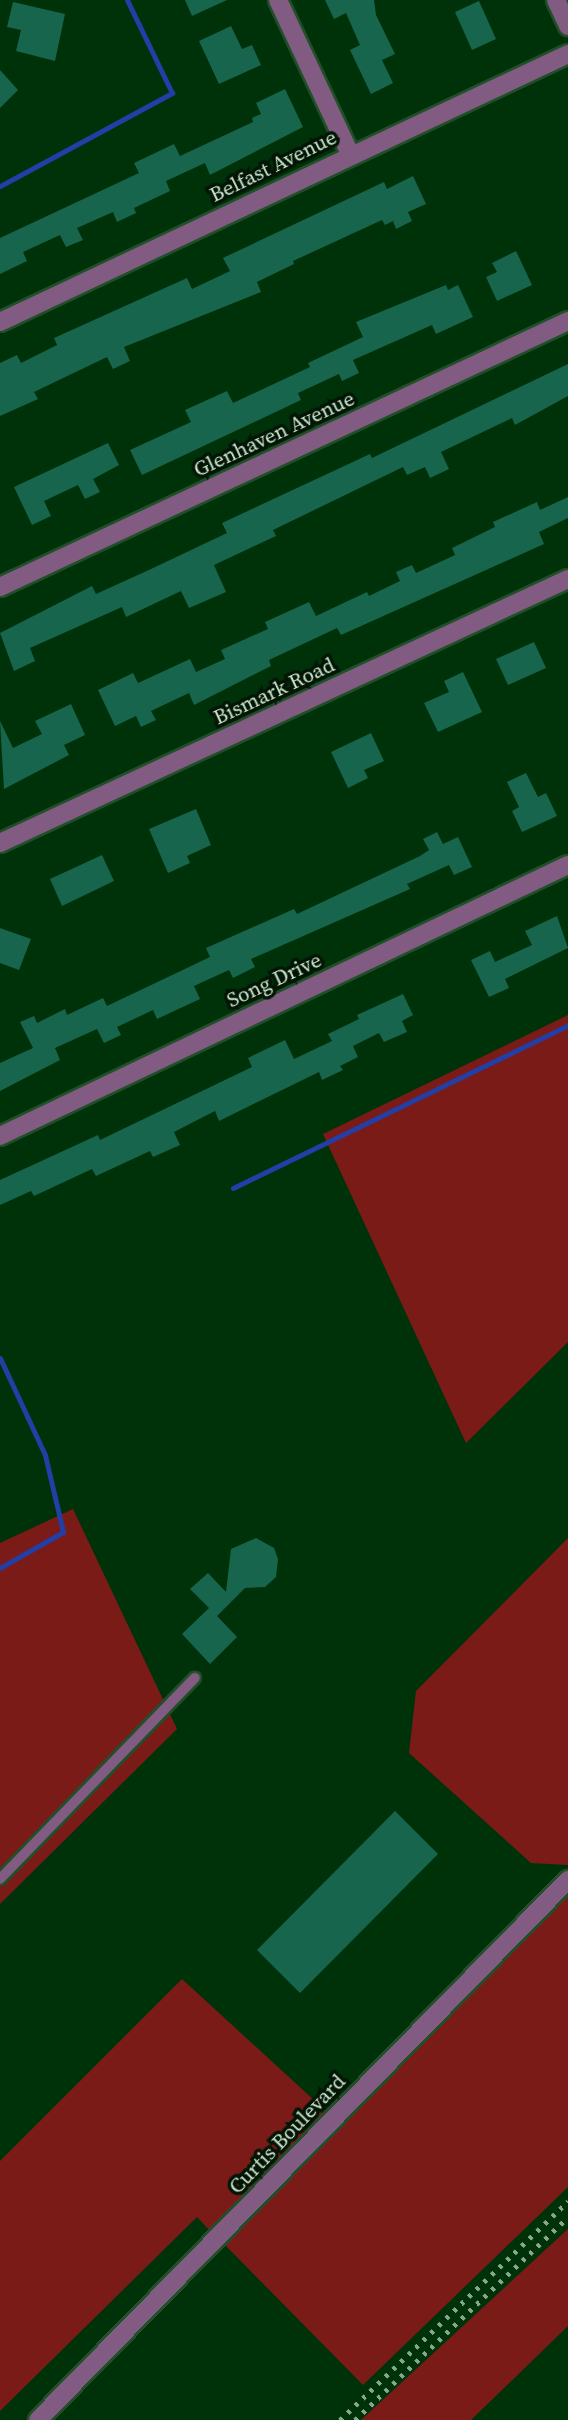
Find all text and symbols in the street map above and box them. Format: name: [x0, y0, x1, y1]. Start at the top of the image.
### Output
street label: Belfast Avenue: [206, 124, 340, 208]
street label: Glenhaven Avenue: [190, 386, 358, 482]
street label: Bismark Road: [209, 652, 339, 730]
street label: Song Drive: [223, 947, 325, 1013]
street label: Curtis Boulevard: [224, 2069, 350, 2199]

